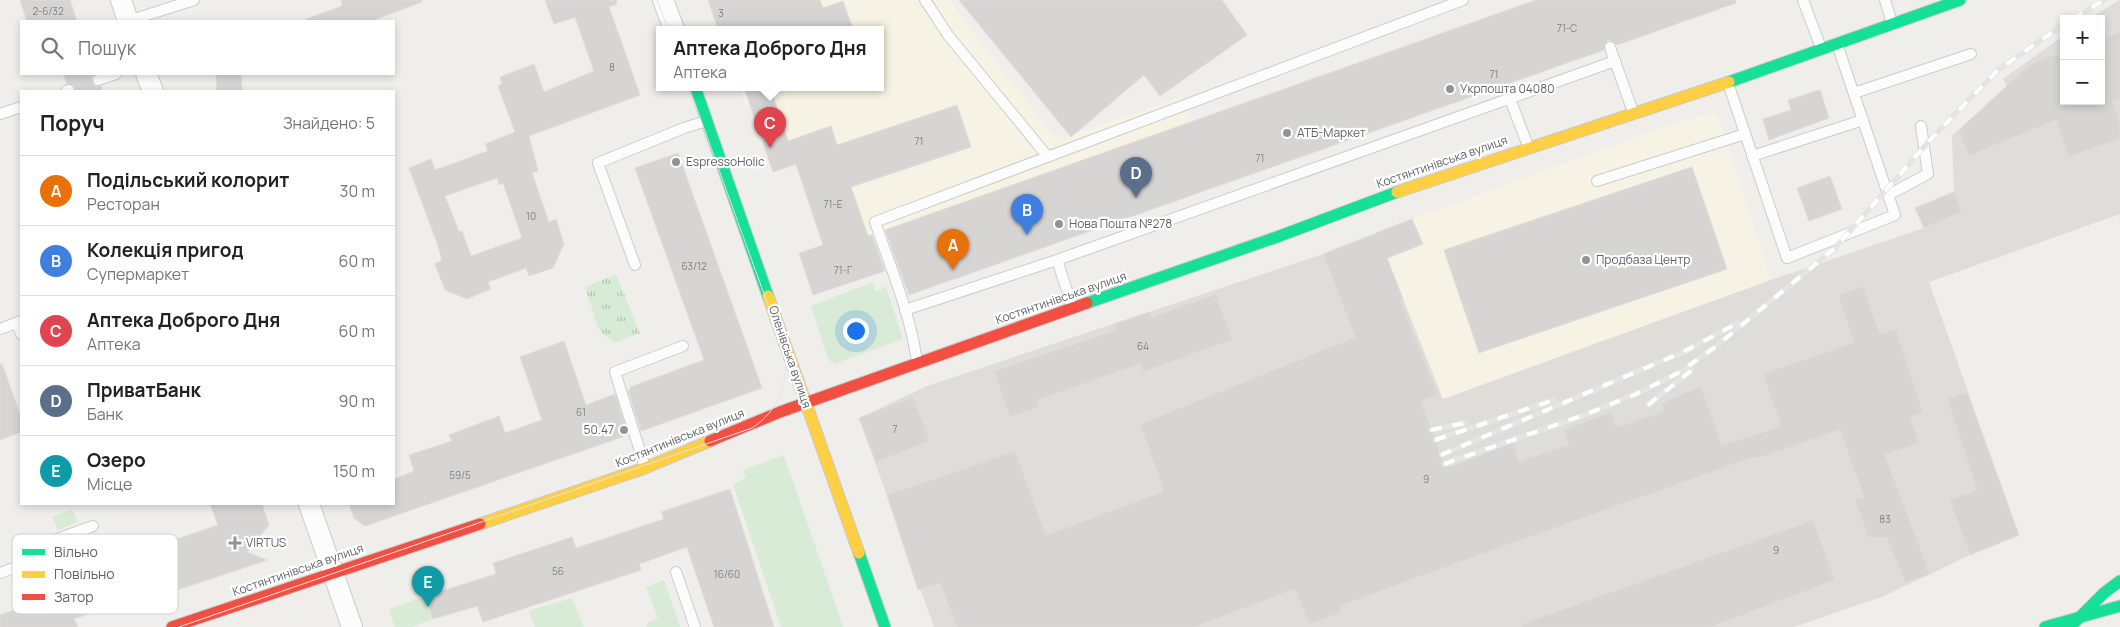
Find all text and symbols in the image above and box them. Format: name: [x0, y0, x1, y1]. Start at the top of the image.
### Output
house number: 2-6/32: [32, 4, 64, 18]
house number: 3: [718, 6, 724, 20]
map controls: [2060, 15, 2105, 105]
button: +: [2060, 15, 2105, 60]
search box: [20, 20, 395, 75]
house number: 71-С: [1557, 21, 1577, 35]
popup: [656, 26, 884, 91]
icon: search: [38, 34, 66, 62]
text: Пошук: [78, 35, 136, 61]
text: Аптека Доброго Дня: [673, 35, 867, 61]
house number: 8: [609, 60, 615, 74]
button: −: [2060, 60, 2105, 105]
text: Аптека: [673, 61, 727, 83]
house number: 71: [1490, 67, 1498, 81]
place label: Укрпошта 04080: [1460, 80, 1554, 97]
marker: Укрпошта 04080: [1444, 83, 1456, 95]
pin: C: [754, 107, 786, 148]
text: Поруч: [40, 109, 105, 137]
text: Знайдено: 5: [283, 112, 375, 134]
place label: АТБ-Маркет: [1297, 124, 1366, 141]
marker: АТБ-Маркет: [1281, 127, 1293, 139]
street label: Костянтинівська вулиця: [1374, 131, 1510, 192]
house number: 71: [915, 134, 923, 148]
house number: 71: [1256, 151, 1264, 165]
place label: EspressoHolic: [686, 153, 765, 170]
marker: EspressoHolic: [670, 156, 682, 168]
pin: D: [1120, 157, 1152, 198]
text: Подільський колорит: [87, 167, 289, 193]
text: A: [51, 180, 61, 202]
text: 30 m: [340, 180, 375, 202]
text: Ресторан: [87, 193, 160, 215]
pin: B: [1011, 194, 1043, 235]
house number: 71-Е: [824, 197, 843, 211]
house number: 10: [526, 209, 536, 223]
place label: Нова Пошта №278: [1069, 215, 1172, 232]
marker: Нова Пошта №278: [1053, 218, 1065, 230]
pin: A: [937, 229, 969, 270]
text: Колекція пригод: [87, 237, 244, 263]
text: B: [51, 250, 61, 272]
text: 60 m: [339, 250, 375, 272]
place label: Продбаза Центр: [1596, 251, 1690, 268]
marker: Продбаза Центр: [1580, 254, 1592, 266]
house number: 63/12: [681, 259, 707, 273]
text: Супермаркет: [87, 263, 189, 285]
house number: 71-Г: [834, 263, 853, 277]
street label: Костянтинівська вулиця: [993, 267, 1129, 328]
street label: Оленівська вулиця: [765, 303, 816, 410]
text: Аптека Доброго Дня: [87, 307, 280, 333]
your location: [843, 318, 869, 344]
text: C: [50, 320, 62, 342]
text: 60 m: [339, 320, 375, 342]
text: Аптека: [87, 333, 141, 355]
house number: 64: [1137, 339, 1149, 353]
text: ПриватБанк: [87, 377, 201, 403]
text: D: [50, 390, 62, 412]
text: 90 m: [339, 390, 375, 412]
text: Банк: [87, 403, 123, 425]
street label: Костянтинівська вулиця: [613, 404, 747, 471]
house number: 61: [576, 405, 586, 419]
place label: 50.47: [584, 421, 614, 438]
house number: 7: [892, 422, 898, 436]
marker: 50.47: [618, 424, 630, 436]
text: Озеро: [87, 447, 146, 473]
text: E: [51, 460, 61, 482]
text: 150 m: [333, 460, 375, 482]
house number: 59/5: [449, 468, 471, 482]
house number: 9: [1423, 472, 1429, 486]
text: Місце: [87, 473, 132, 495]
house number: 83: [1879, 512, 1891, 526]
legend: [12, 534, 178, 614]
place label: VIRTUS: [246, 534, 286, 551]
marker: VIRTUS: [228, 536, 242, 550]
street label: Костянтинівська вулиця: [230, 539, 366, 600]
text: Вільно: [54, 542, 98, 561]
house number: 9: [1773, 543, 1779, 557]
text: Повільно: [54, 564, 115, 583]
house number: 56: [552, 564, 564, 578]
pin: E: [412, 566, 444, 607]
house number: 16/60: [714, 567, 740, 581]
text: Затор: [54, 587, 94, 606]

